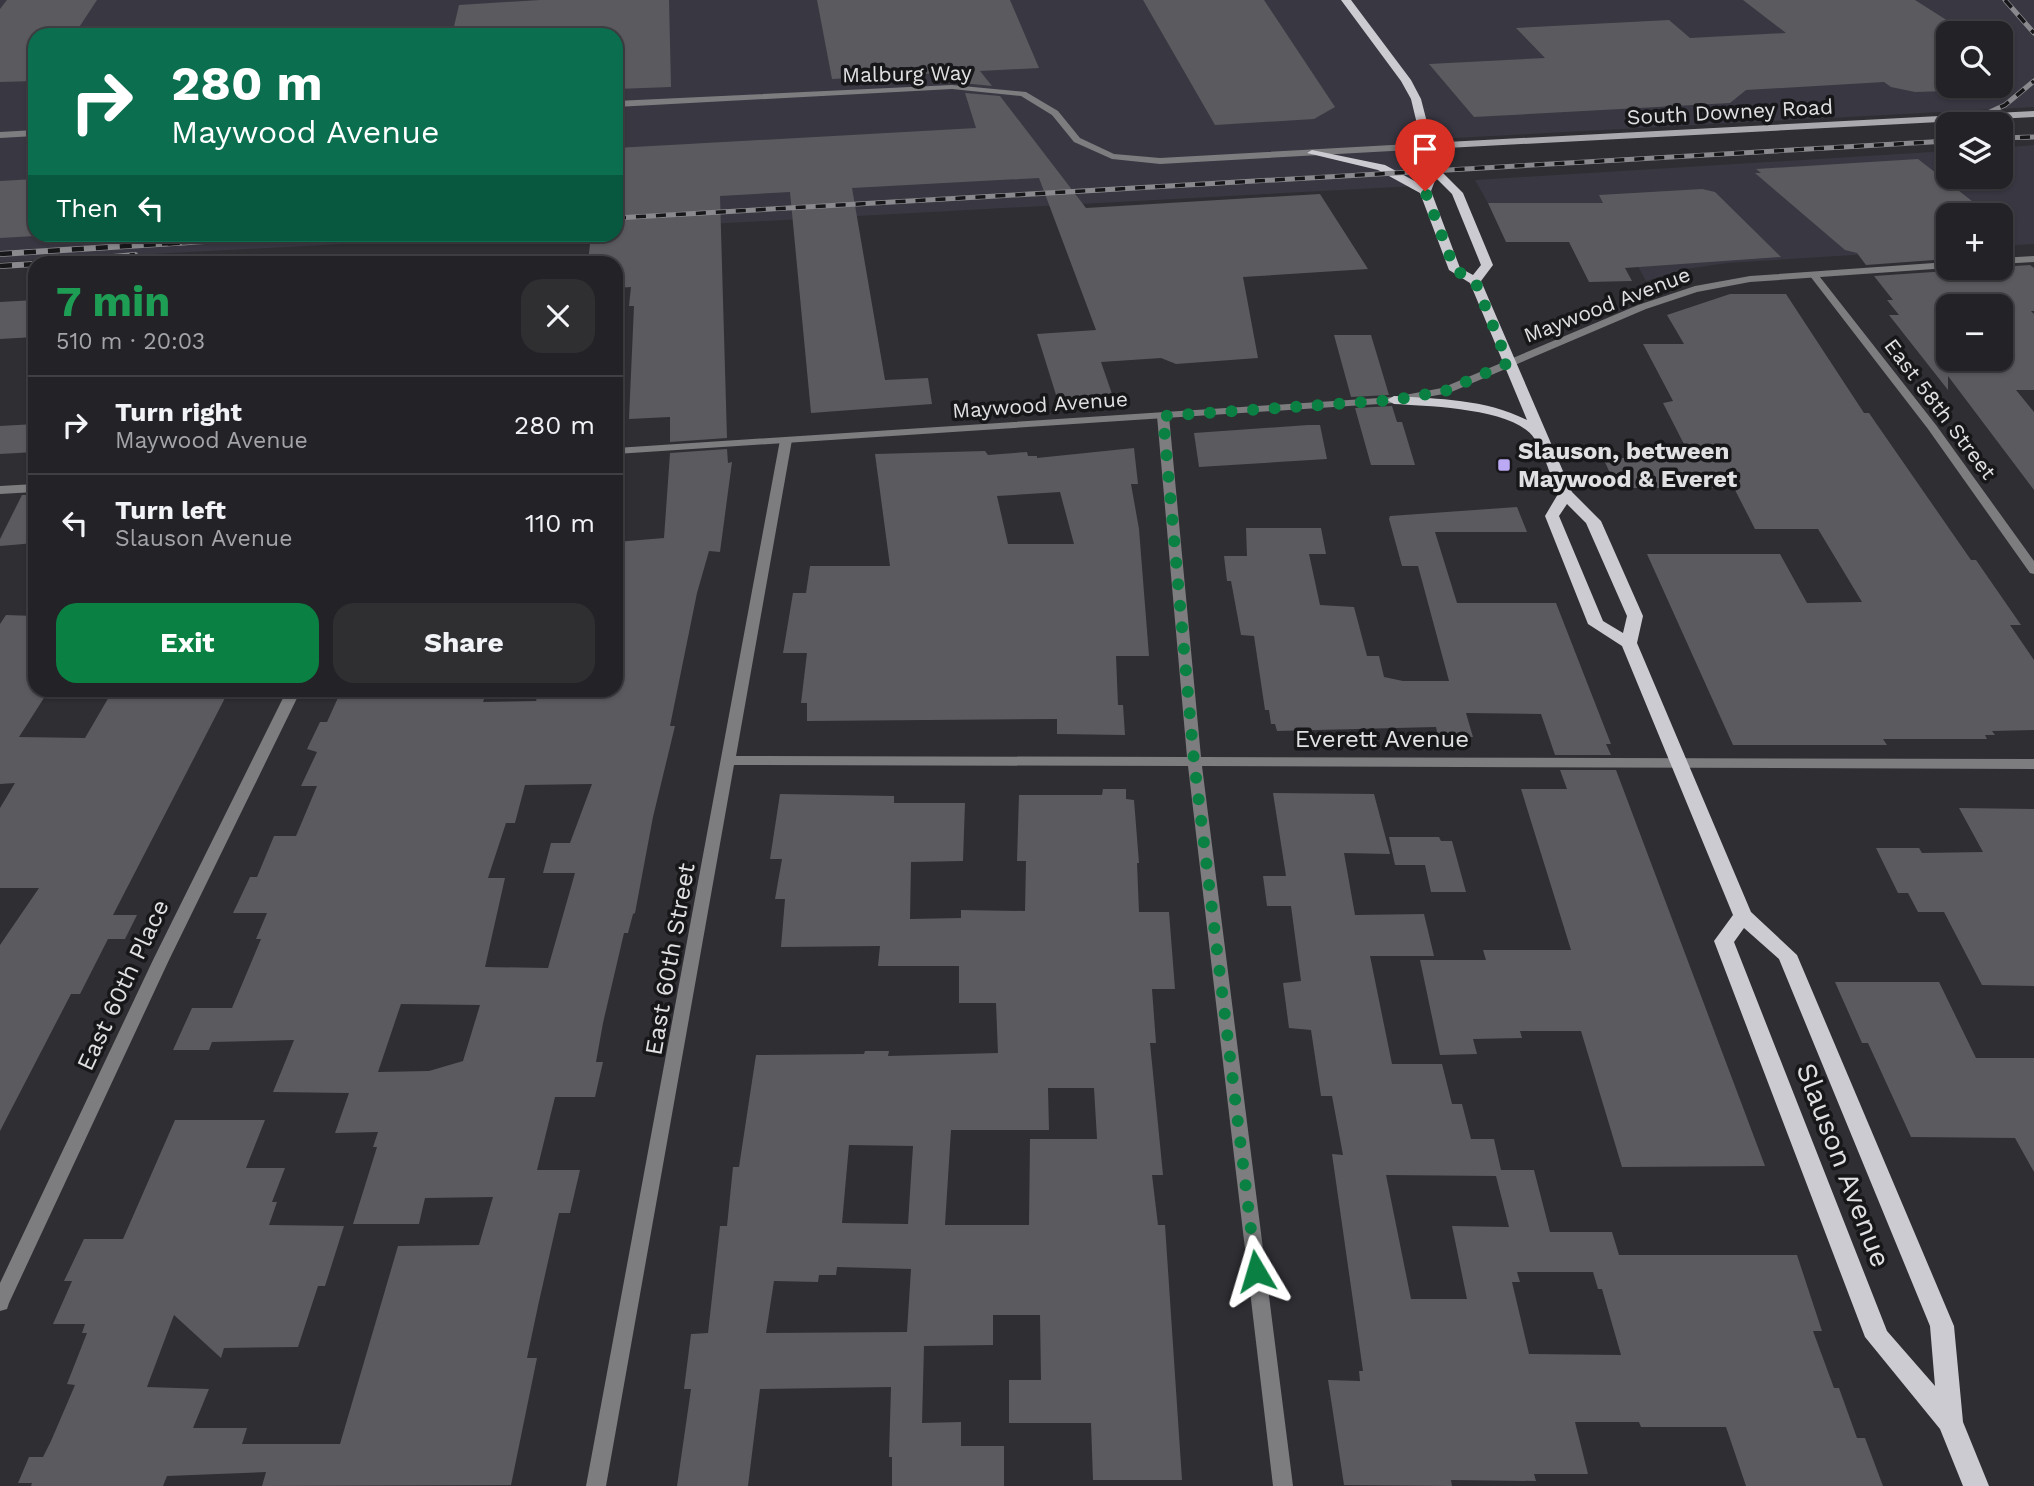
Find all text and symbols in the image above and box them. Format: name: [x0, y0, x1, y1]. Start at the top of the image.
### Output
map controls: [1936, 21, 2013, 371]
button: search: [1936, 21, 2013, 98]
text: 280 m: [171, 54, 323, 112]
icon: right: [56, 56, 147, 147]
street label: Malburg Way: [842, 60, 972, 87]
street label: South Downey Road: [1626, 94, 1834, 129]
button: layers: [1936, 112, 2013, 189]
text: Maywood Avenue: [171, 113, 439, 151]
pin: [1395, 119, 1455, 191]
icon: arrive: [1406, 130, 1444, 168]
icon: left: [132, 189, 170, 227]
text: Then: [56, 193, 118, 223]
button: +: [1936, 203, 2013, 280]
street label: Maywood Avenue: [1520, 261, 1694, 348]
text: 7 min: [56, 277, 170, 326]
button: close: [521, 279, 595, 353]
button: −: [1936, 294, 2013, 371]
text: 510 m · 20:03: [56, 328, 205, 355]
street label: East 58th Street: [1879, 333, 2002, 484]
street label: Maywood Avenue: [951, 386, 1129, 423]
text: Turn right: [115, 397, 242, 427]
icon: right: [56, 406, 94, 444]
text: 280 m: [514, 410, 595, 440]
text: Maywood Avenue: [115, 427, 308, 454]
place label: Slauson, between Maywood & Everet: [1518, 437, 1738, 493]
marker: Slauson, between Maywood & Everet: [1496, 457, 1512, 473]
text: Turn left: [115, 495, 226, 525]
icon: left: [56, 504, 94, 542]
text: 110 m: [525, 508, 595, 538]
text: Slauson Avenue: [115, 525, 292, 552]
button: Exit: [56, 603, 319, 683]
button: Share: [333, 603, 595, 683]
street label: Everett Avenue: [1295, 725, 1469, 753]
street label: East 60th Street: [639, 861, 701, 1057]
street label: East 60th Place: [71, 895, 175, 1075]
street label: Slauson Avenue: [1789, 1058, 1898, 1272]
position arrow: [1219, 1234, 1293, 1308]

